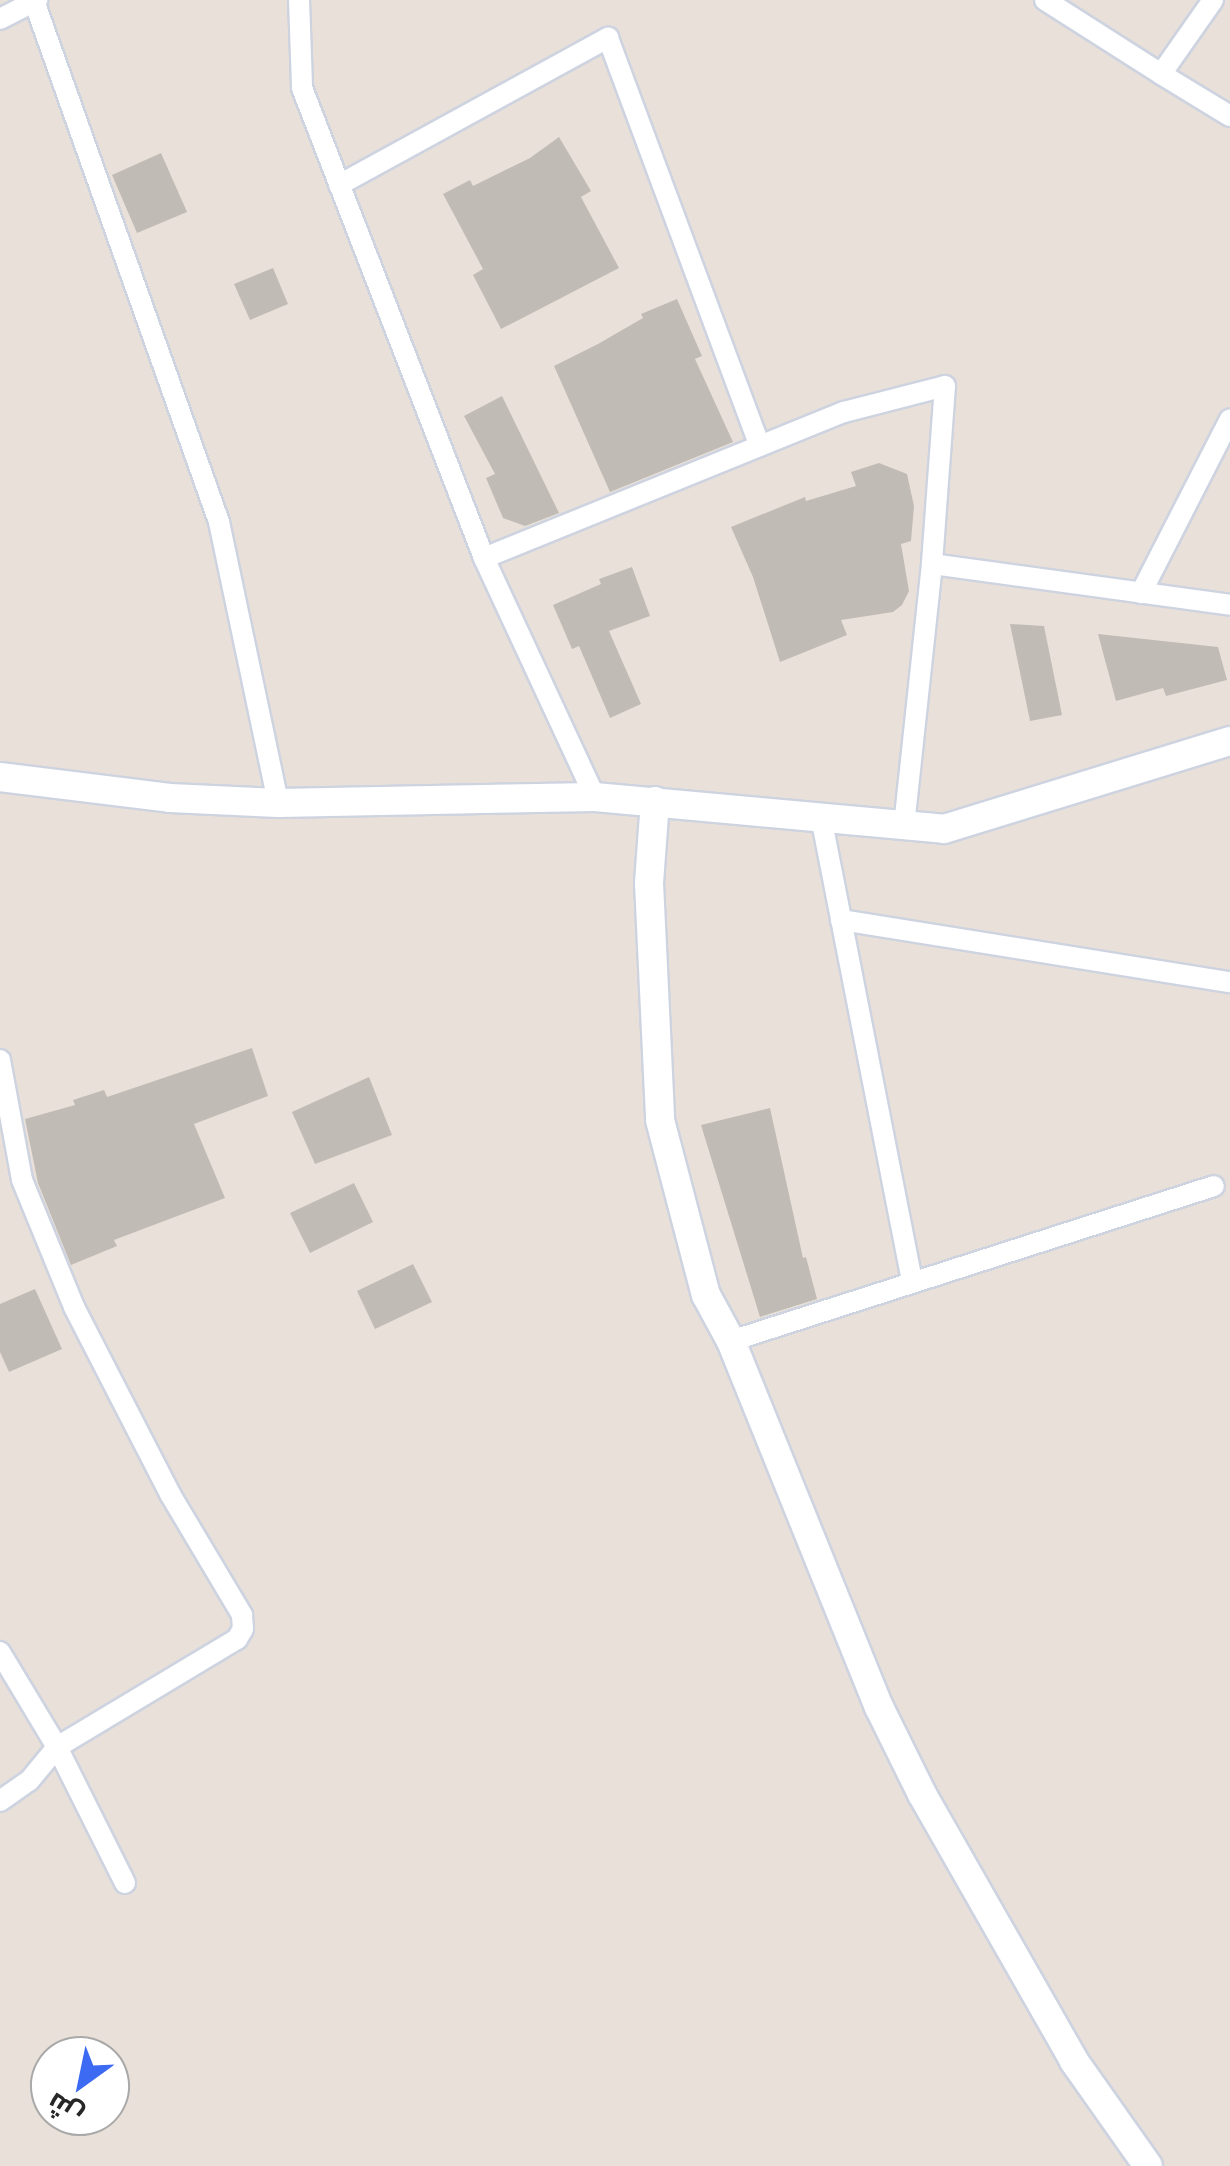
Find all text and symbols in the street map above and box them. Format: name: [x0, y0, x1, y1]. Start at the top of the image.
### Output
north arrow: [30, 2036, 130, 2136]
text: ش: [40, 2085, 89, 2134]

